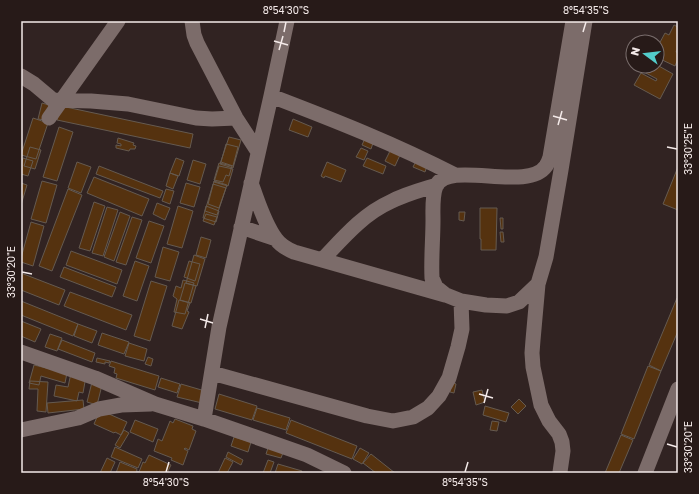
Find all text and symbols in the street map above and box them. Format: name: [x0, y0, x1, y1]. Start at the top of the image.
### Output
text: 8°54'30"S: [263, 4, 309, 16]
text: 8°54'35"S: [563, 4, 609, 16]
north arrow: [625, 34, 665, 74]
text: N: [627, 46, 642, 57]
text: 33°30'25"E: [682, 123, 694, 175]
text: 33°30'20"E: [5, 246, 17, 298]
text: 33°30'20"E: [682, 421, 694, 473]
text: 8°54'30"S: [143, 476, 189, 488]
text: 8°54'35"S: [442, 476, 488, 488]

